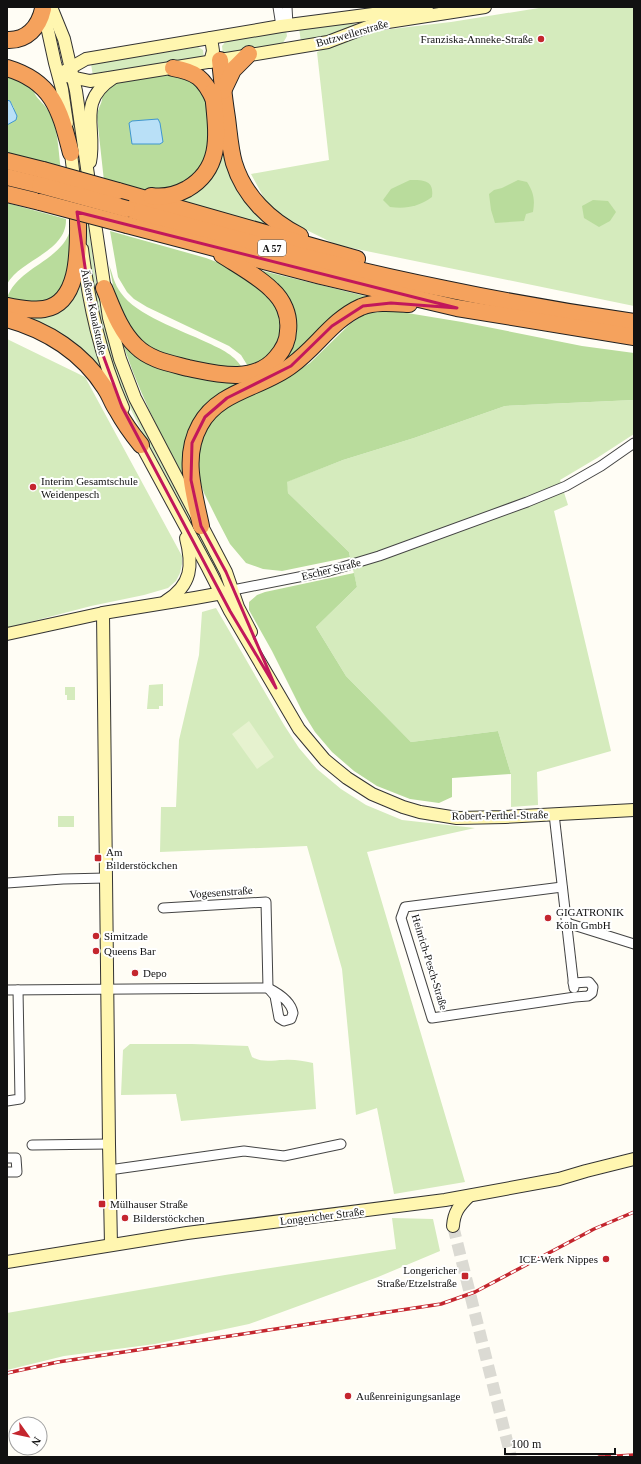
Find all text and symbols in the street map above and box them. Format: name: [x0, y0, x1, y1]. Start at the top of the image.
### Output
street label: Butzweilerstraße: [315, 17, 390, 49]
place label: Franziska-Anneke-Straße: [421, 33, 533, 45]
marker: Franziska-Anneke-Straße: [536, 34, 546, 44]
road number: A 57: [258, 240, 286, 256]
street label: Äußere Kanalstraße: [79, 268, 109, 356]
place label: Interim Gesamtschule Weidenpesch: [41, 475, 138, 500]
marker: Interim Gesamtschule Weidenpesch: [28, 482, 38, 492]
street label: Escher Straße: [300, 556, 362, 582]
street label: Robert-Perthel-Straße: [452, 808, 548, 822]
place label: Am Bilderstöckchen: [106, 846, 178, 871]
marker: Am Bilderstöckchen: [93, 853, 103, 863]
street label: Vogesenstraße: [189, 884, 253, 900]
place label: GIGATRONIK Köln GmbH: [556, 906, 624, 931]
street label: Heinrich-Pesch-Straße: [410, 913, 450, 1011]
marker: GIGATRONIK Köln GmbH: [543, 913, 553, 923]
place label: Simitzade: [104, 930, 148, 942]
marker: Simitzade: [91, 931, 101, 941]
place label: Queens Bar: [104, 945, 156, 957]
marker: Queens Bar: [91, 946, 101, 956]
place label: Depo: [143, 967, 167, 979]
marker: Depo: [130, 968, 140, 978]
place label: Mülhauser Straße: [110, 1198, 188, 1210]
marker: Mülhauser Straße: [97, 1199, 107, 1209]
street label: Longericher Straße: [279, 1205, 365, 1227]
place label: Bilderstöckchen: [133, 1212, 205, 1224]
marker: Bilderstöckchen: [120, 1213, 130, 1223]
place label: ICE-Werk Nippes: [519, 1253, 598, 1265]
marker: ICE-Werk Nippes: [601, 1254, 611, 1264]
place label: Longericher Straße/Etzelstraße: [377, 1264, 457, 1289]
marker: Longericher Straße/Etzelstraße: [460, 1271, 470, 1281]
place label: Außenreinigungsanlage: [356, 1390, 461, 1402]
marker: Außenreinigungsanlage: [343, 1391, 353, 1401]
north arrow: [8, 1416, 48, 1456]
scale bar: [505, 1430, 615, 1456]
text: N: [29, 1435, 44, 1448]
text: 100 m: [511, 1437, 542, 1451]

